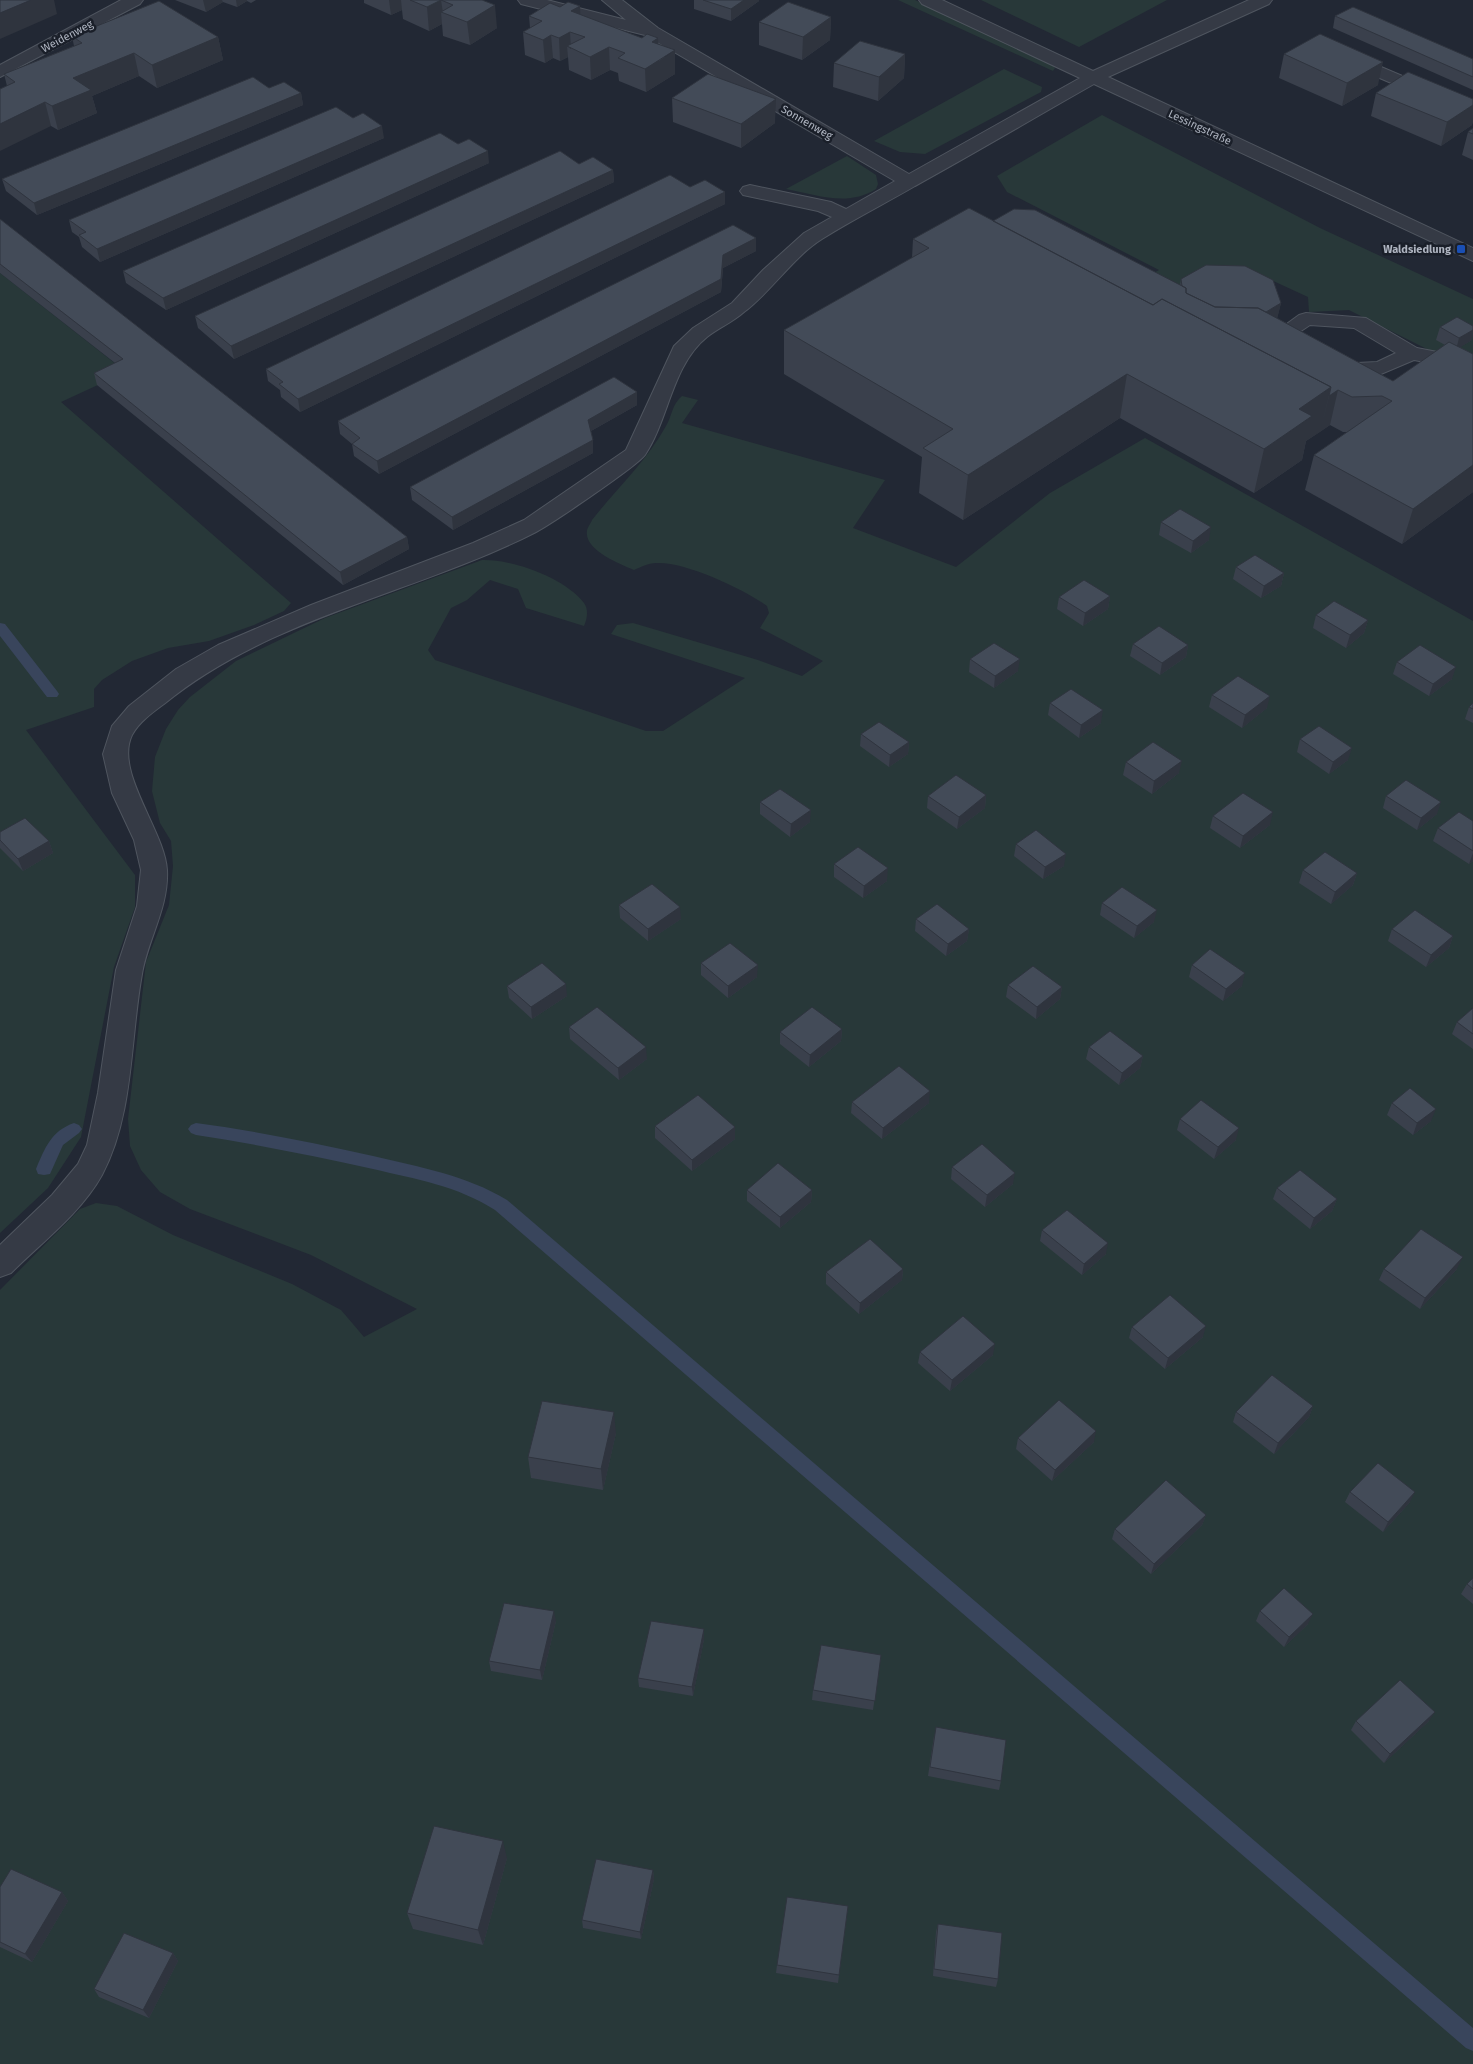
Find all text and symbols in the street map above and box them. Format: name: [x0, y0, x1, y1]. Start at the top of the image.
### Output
street label: Weidenweg: [39, 17, 96, 55]
street label: Sonnenweg: [779, 102, 835, 143]
street label: Lessingstraße: [1166, 107, 1233, 148]
place label: Waldsiedlung: [1383, 243, 1452, 256]
marker: Waldsiedlung: [1455, 243, 1467, 255]

